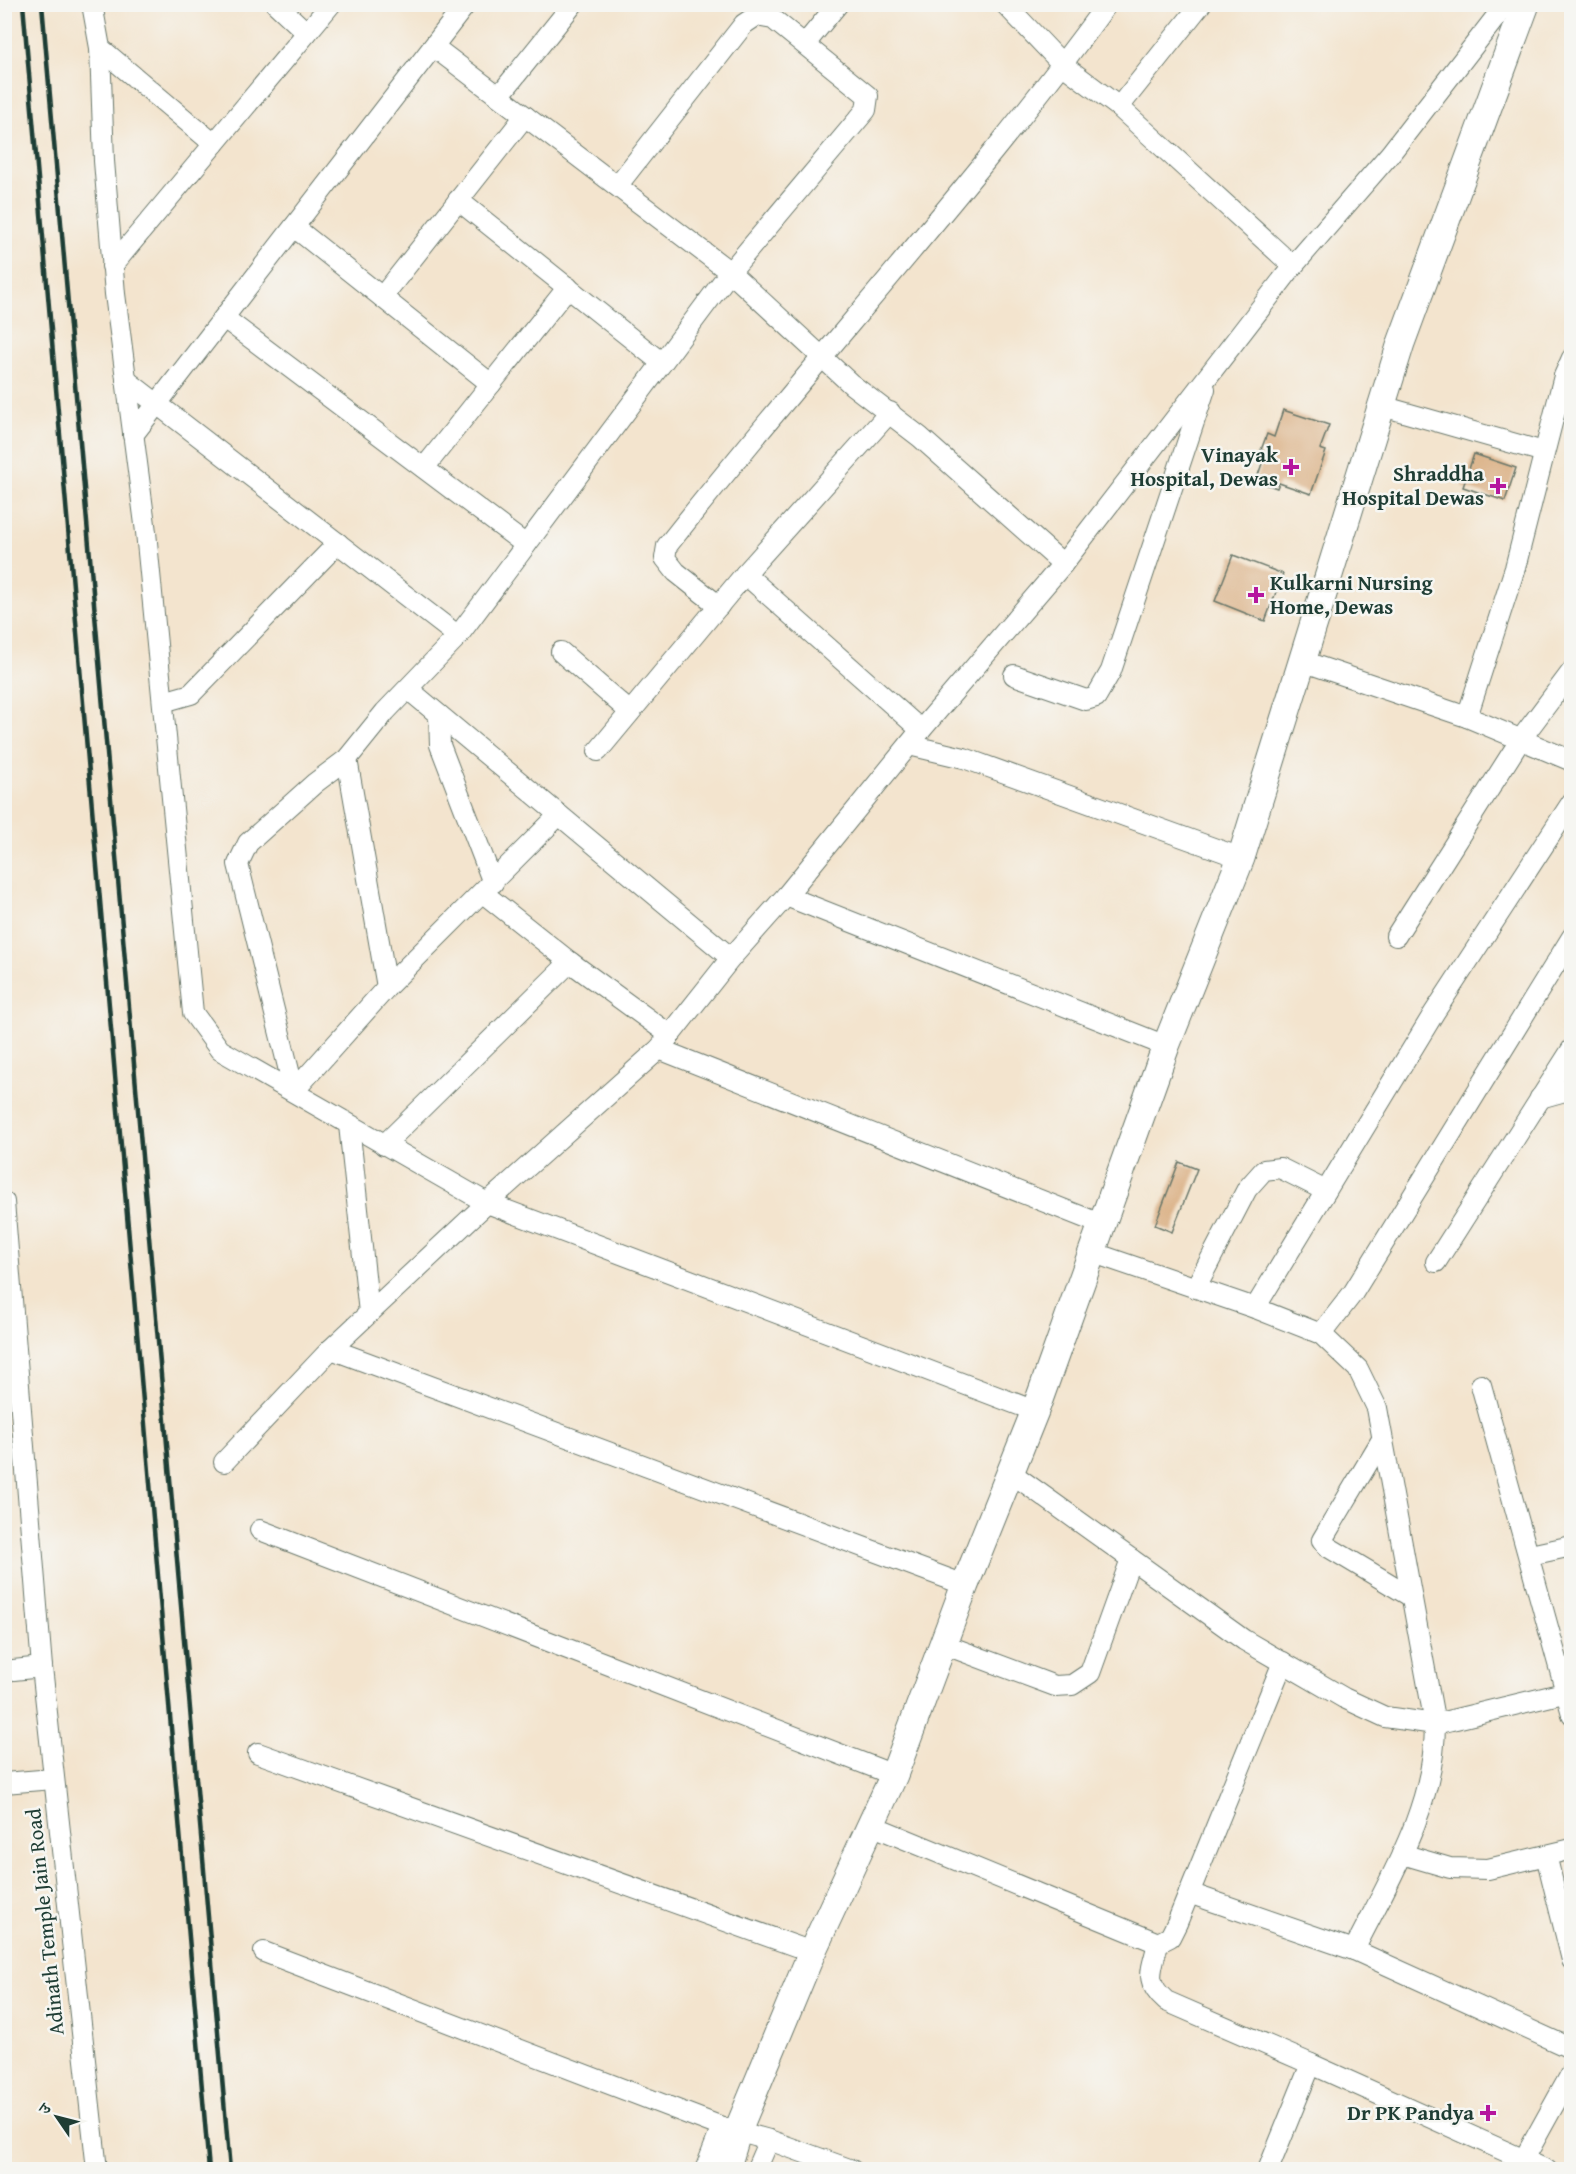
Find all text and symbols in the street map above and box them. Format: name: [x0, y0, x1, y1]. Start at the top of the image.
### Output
place label: Vinayak Hospital, Dewas: [1130, 439, 1279, 494]
marker: Vinayak Hospital, Dewas: [1282, 458, 1300, 476]
place label: Shraddha Hospital Dewas: [1342, 458, 1484, 513]
marker: Shraddha Hospital Dewas: [1489, 477, 1507, 495]
place label: Kulkarni Nursing Home, Dewas: [1270, 567, 1433, 622]
marker: Kulkarni Nursing Home, Dewas: [1247, 586, 1265, 604]
street label: Adinath Temple Jain Road: [17, 1806, 72, 2037]
north arrow: [27, 2087, 87, 2147]
text: उ: [32, 2097, 58, 2119]
place label: Dr PK Pandya: [1347, 2097, 1474, 2128]
marker: Dr PK Pandya: [1479, 2104, 1497, 2122]

